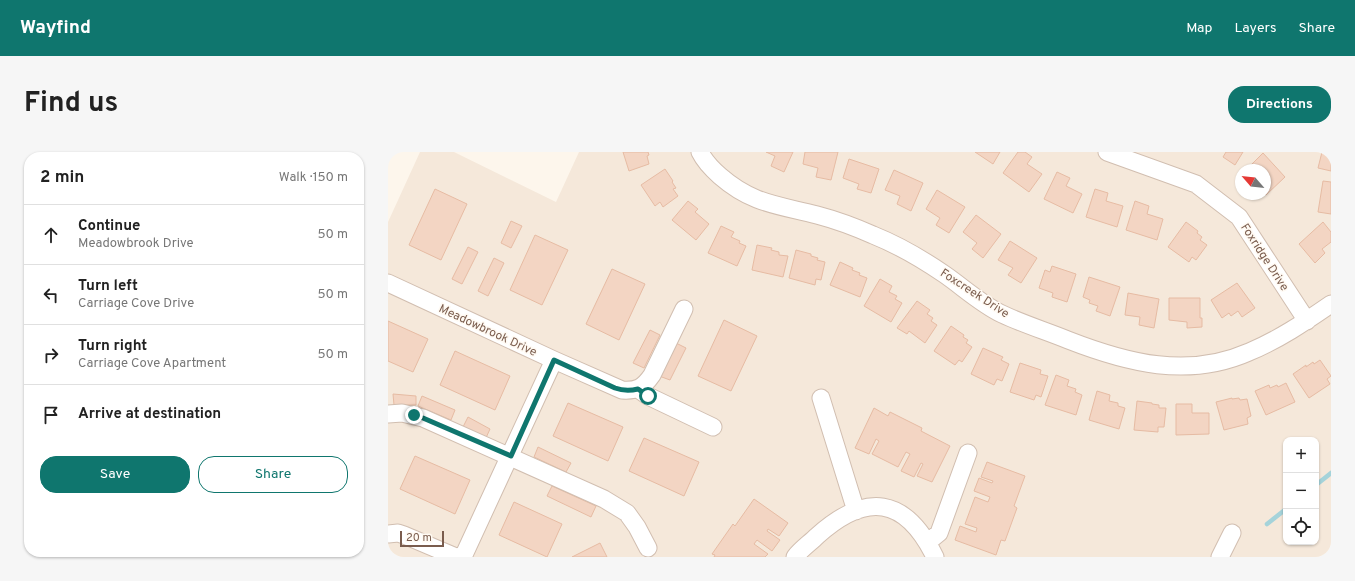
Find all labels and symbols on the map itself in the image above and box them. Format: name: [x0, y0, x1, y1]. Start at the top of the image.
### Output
north arrow: [1235, 164, 1271, 200]
street label: Foxridge Drive: [1236, 221, 1292, 294]
street label: Foxcreek Drive: [937, 266, 1012, 322]
street label: Meadowbrook Drive: [436, 301, 539, 361]
route start: [639, 387, 657, 405]
route end: [405, 406, 423, 424]
scale bar: [400, 529, 444, 548]

